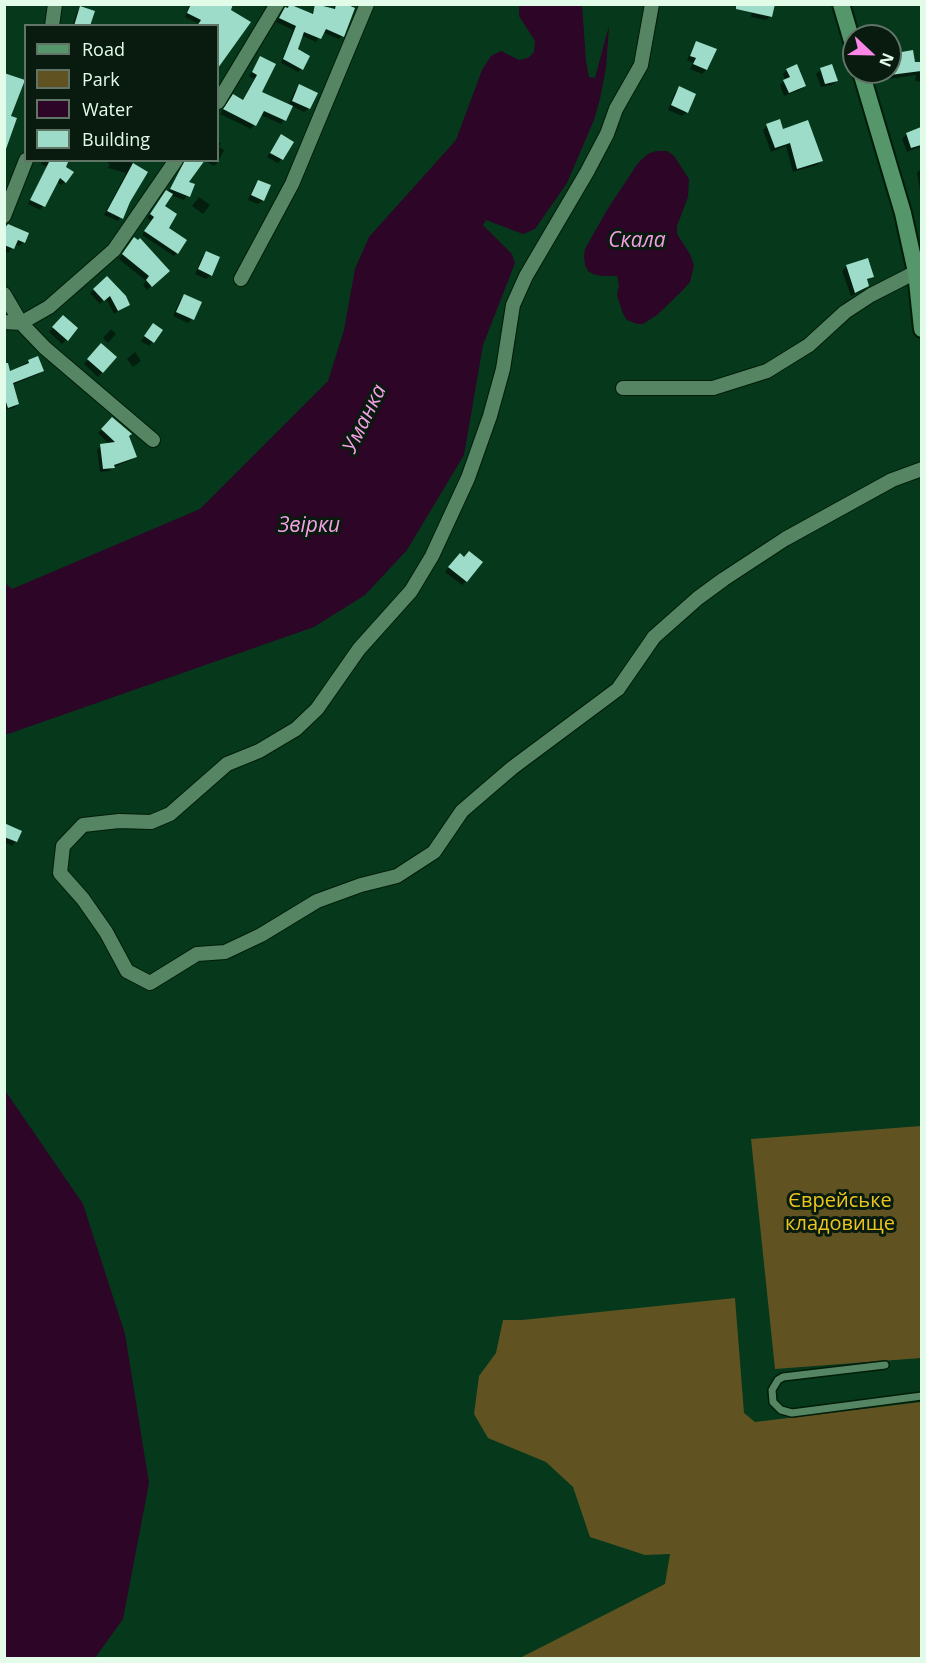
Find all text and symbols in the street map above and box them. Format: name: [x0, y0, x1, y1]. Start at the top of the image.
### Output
legend: [24, 24, 219, 162]
north arrow: [842, 24, 902, 84]
text: Road: [82, 37, 125, 61]
text: N: [874, 50, 899, 70]
text: Park: [82, 67, 120, 91]
text: Water: [82, 97, 133, 121]
text: Building: [82, 127, 150, 151]
water label: Скала: [608, 228, 666, 254]
water label: Уманка: [338, 381, 392, 457]
water label: Звірки: [278, 513, 340, 539]
park label: Єврейське кладовище: [785, 1189, 895, 1236]

